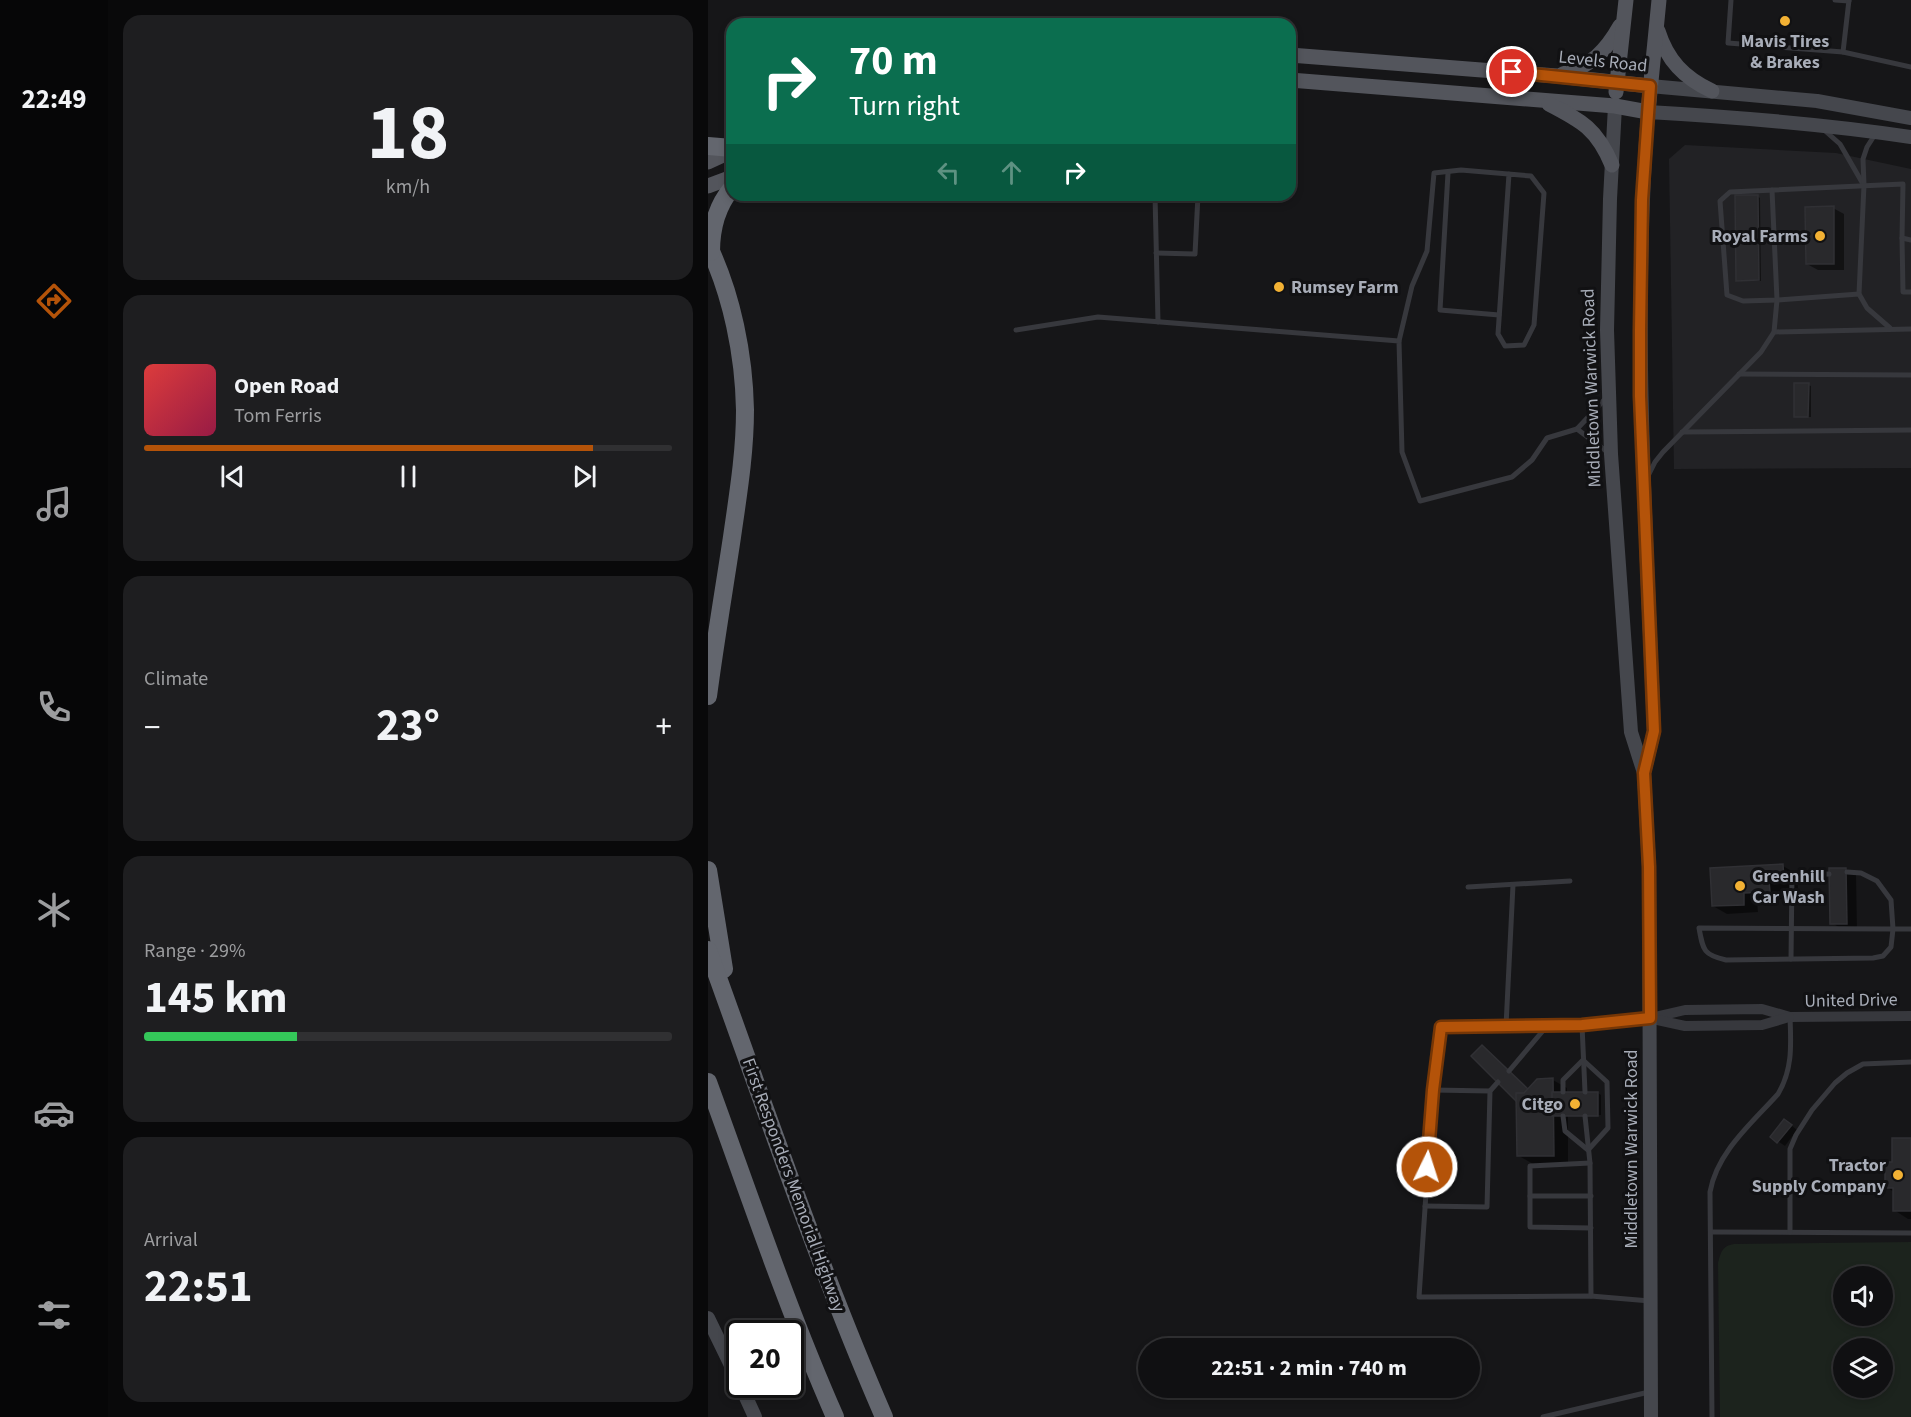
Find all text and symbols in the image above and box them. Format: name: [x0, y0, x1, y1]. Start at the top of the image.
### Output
marker: Mavis Tires & Brakes: [1778, 14, 1792, 28]
place label: Mavis Tires & Brakes: [1741, 29, 1829, 75]
text: 70 m: [849, 31, 938, 91]
icon: right: [750, 42, 828, 120]
street label: Levels Road: [1557, 44, 1649, 79]
pin: [1486, 46, 1537, 97]
icon: arrive: [1495, 55, 1528, 88]
text: 18: [367, 78, 449, 189]
text: 22:49: [21, 80, 87, 119]
text: Turn right: [849, 87, 960, 126]
icon: left: [932, 156, 965, 189]
icon: ahead: [995, 156, 1028, 189]
icon: right: [1058, 156, 1091, 189]
text: km/h: [386, 173, 430, 201]
place label: Royal Farms: [1711, 224, 1808, 249]
marker: Royal Farms: [1813, 229, 1827, 243]
place label: Rumsey Farm: [1291, 275, 1399, 300]
icon: directions: [33, 280, 75, 322]
marker: Rumsey Farm: [1272, 280, 1286, 294]
street label: Middletown Warwick Road: [1576, 288, 1607, 488]
text: Open Road: [234, 370, 339, 402]
text: Tom Ferris: [234, 402, 322, 430]
icon: previous: [216, 460, 249, 493]
icon: pause: [392, 460, 425, 493]
icon: next: [568, 460, 601, 493]
icon: music: [33, 483, 75, 525]
text: Climate: [144, 665, 208, 693]
icon: phone: [33, 686, 75, 728]
text: 23°: [376, 694, 440, 758]
text: −: [144, 704, 160, 751]
text: +: [656, 704, 672, 751]
place label: Greenhill Car Wash: [1752, 864, 1825, 910]
marker: Greenhill Car Wash: [1733, 879, 1747, 893]
icon: climate: [33, 889, 75, 931]
text: Range · 29%: [144, 937, 245, 965]
text: 145 km: [144, 966, 288, 1030]
street label: United Drive: [1804, 987, 1898, 1014]
street label: Middletown Warwick Road: [1619, 1050, 1644, 1248]
street label: First Responders Memorial Highway: [736, 1055, 851, 1316]
icon: car: [33, 1092, 75, 1134]
place label: Citgo: [1522, 1092, 1563, 1117]
marker: Citgo: [1568, 1097, 1582, 1111]
position arrow: [1395, 1135, 1459, 1199]
place label: Tractor Supply Company: [1752, 1153, 1887, 1199]
marker: Tractor Supply Company: [1891, 1168, 1905, 1182]
text: Arrival: [144, 1226, 198, 1254]
text: 22:51: [144, 1255, 253, 1319]
map controls: [1833, 1266, 1893, 1398]
button: sound: [1833, 1266, 1893, 1326]
icon: filters: [33, 1294, 75, 1336]
speed limit sign: 20: [726, 1320, 804, 1398]
button: layers: [1833, 1338, 1893, 1398]
text: 22:51 · 2 min · 740 m: [1211, 1352, 1407, 1384]

